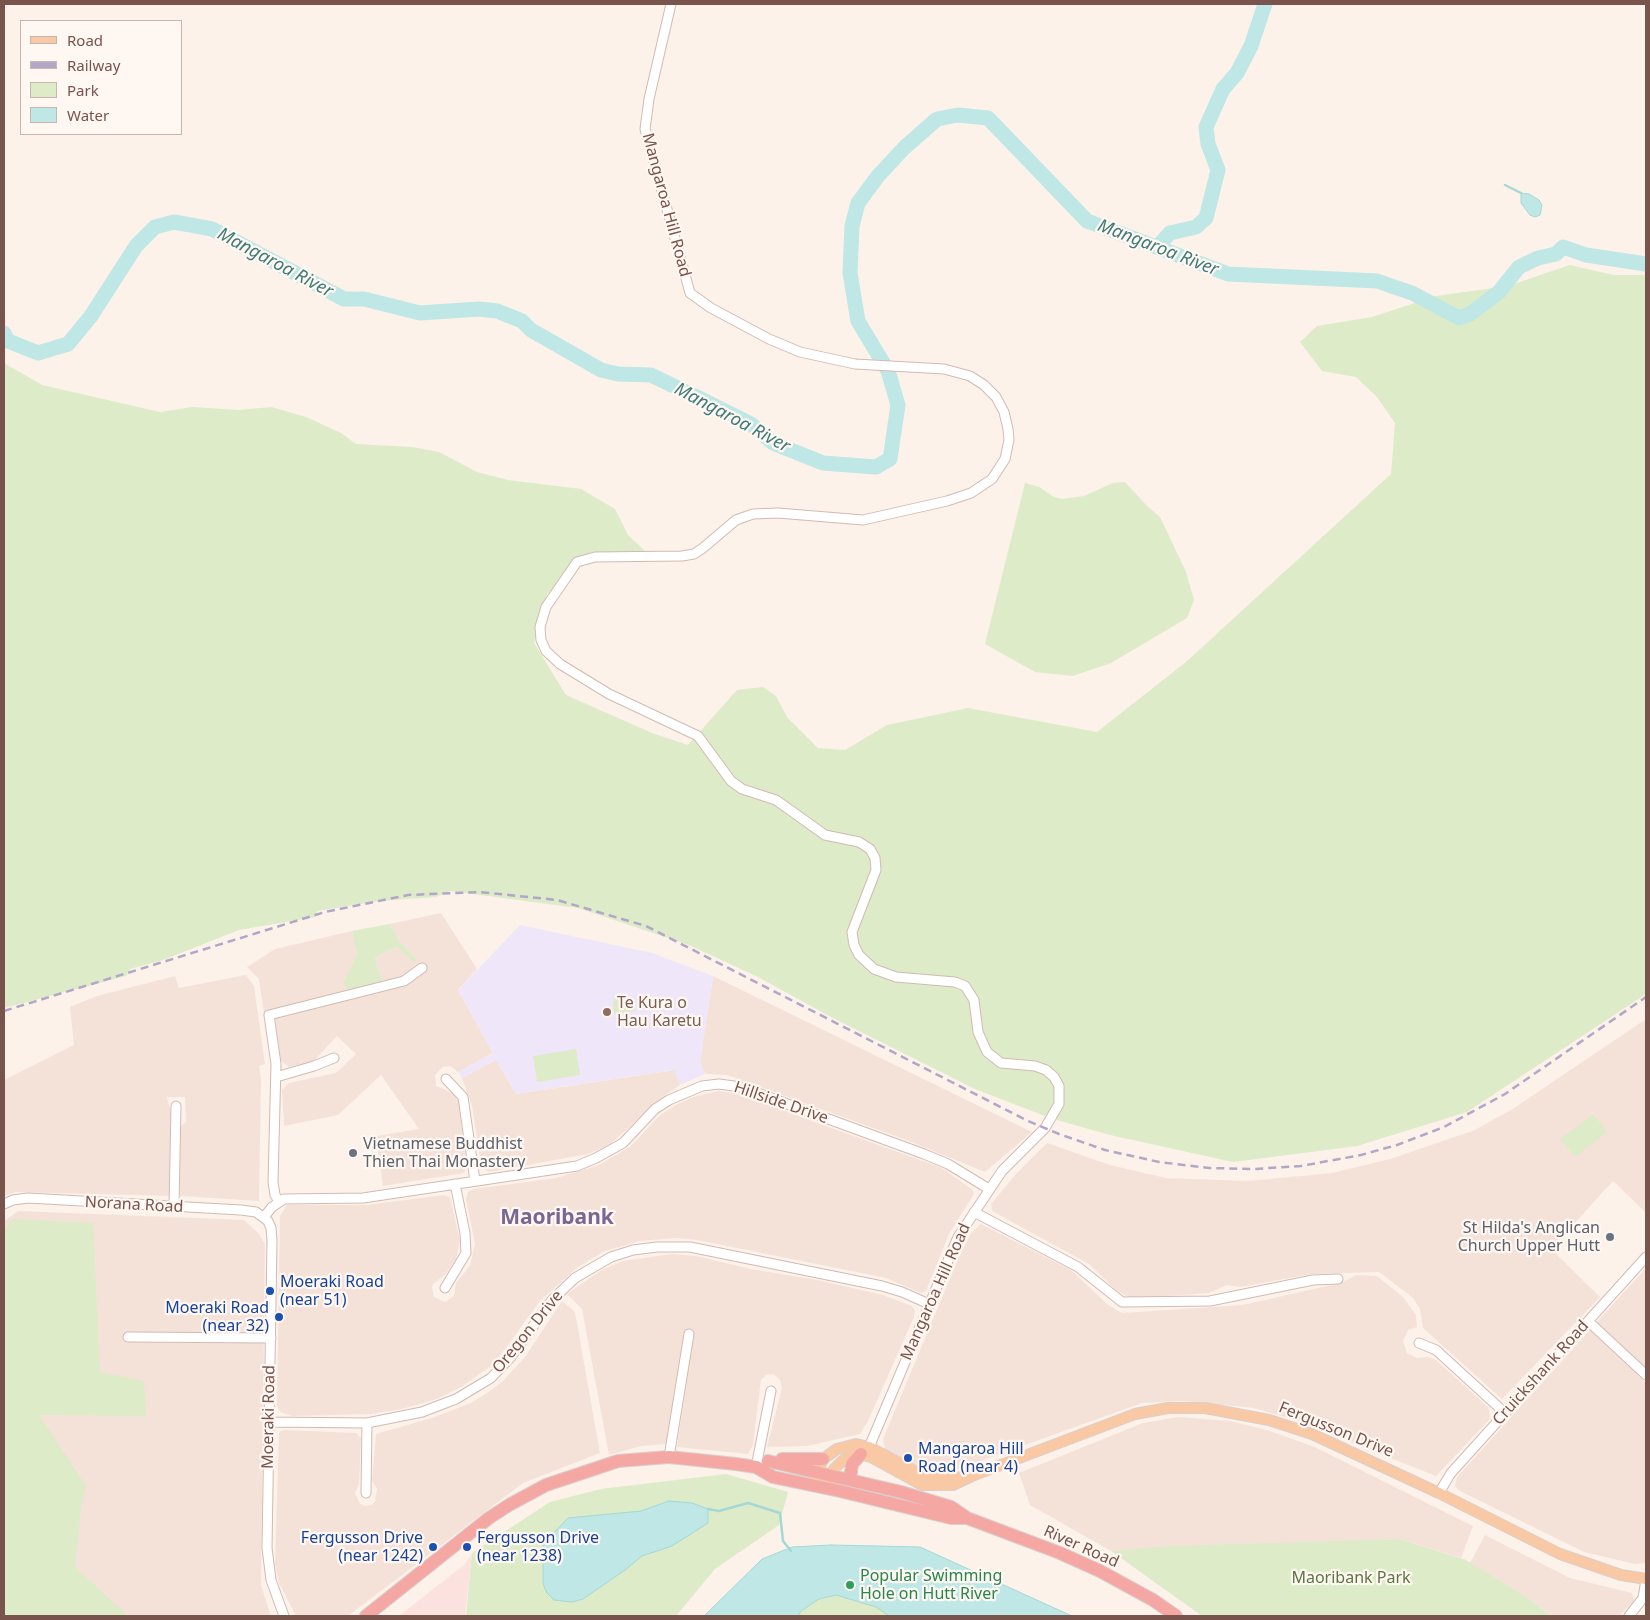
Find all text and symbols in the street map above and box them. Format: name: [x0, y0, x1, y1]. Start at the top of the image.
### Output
legend: [20, 20, 182, 135]
text: Road: [67, 30, 103, 50]
text: Railway: [67, 55, 120, 75]
text: Park: [67, 80, 99, 100]
text: Water: [67, 105, 109, 125]
street label: Mangaroa Hill Road: [638, 131, 694, 279]
water label: Mangaroa River: [1094, 215, 1222, 281]
water label: Mangaroa River: [214, 223, 336, 303]
water label: Mangaroa River: [671, 378, 793, 458]
place label: Te Kura o Hau Karetu: [617, 993, 702, 1031]
marker: Te Kura o Hau Karetu: [601, 1006, 613, 1018]
street label: Hillside Drive: [731, 1078, 831, 1128]
place label: Vietnamese Buddhist Thien Thai Monastery: [363, 1134, 525, 1172]
marker: Vietnamese Buddhist Thien Thai Monastery: [347, 1147, 359, 1159]
street label: Norana Road: [84, 1193, 184, 1217]
district label: Maoribank: [500, 1205, 614, 1231]
place label: St Hilda's Anglican Church Upper Hutt: [1458, 1218, 1600, 1256]
street label: Mangaroa Hill Road: [897, 1220, 975, 1364]
marker: St Hilda's Anglican Church Upper Hutt: [1604, 1231, 1616, 1243]
place label: Moeraki Road (near 51): [280, 1272, 384, 1310]
marker: Moeraki Road (near 51): [264, 1285, 276, 1297]
street label: Oregon Drive: [489, 1287, 567, 1377]
place label: Moeraki Road (near 32): [165, 1298, 269, 1336]
marker: Moeraki Road (near 32): [273, 1311, 285, 1323]
street label: Cruickshank Road: [1489, 1317, 1593, 1429]
street label: Moeraki Road: [258, 1365, 280, 1469]
street label: Fergusson Drive: [1276, 1398, 1396, 1462]
place label: Mangaroa Hill Road (near 4): [918, 1439, 1024, 1477]
marker: Mangaroa Hill Road (near 4): [902, 1452, 914, 1464]
street label: River Road: [1040, 1522, 1122, 1572]
place label: Fergusson Drive (near 1242): [301, 1528, 423, 1566]
place label: Fergusson Drive (near 1238): [477, 1528, 599, 1566]
marker: Fergusson Drive (near 1242): [427, 1541, 439, 1553]
marker: Fergusson Drive (near 1238): [461, 1541, 473, 1553]
place label: Popular Swimming Hole on Hutt River: [860, 1566, 1002, 1604]
park label: Maoribank Park: [1291, 1568, 1411, 1588]
marker: Popular Swimming Hole on Hutt River: [844, 1579, 856, 1591]

